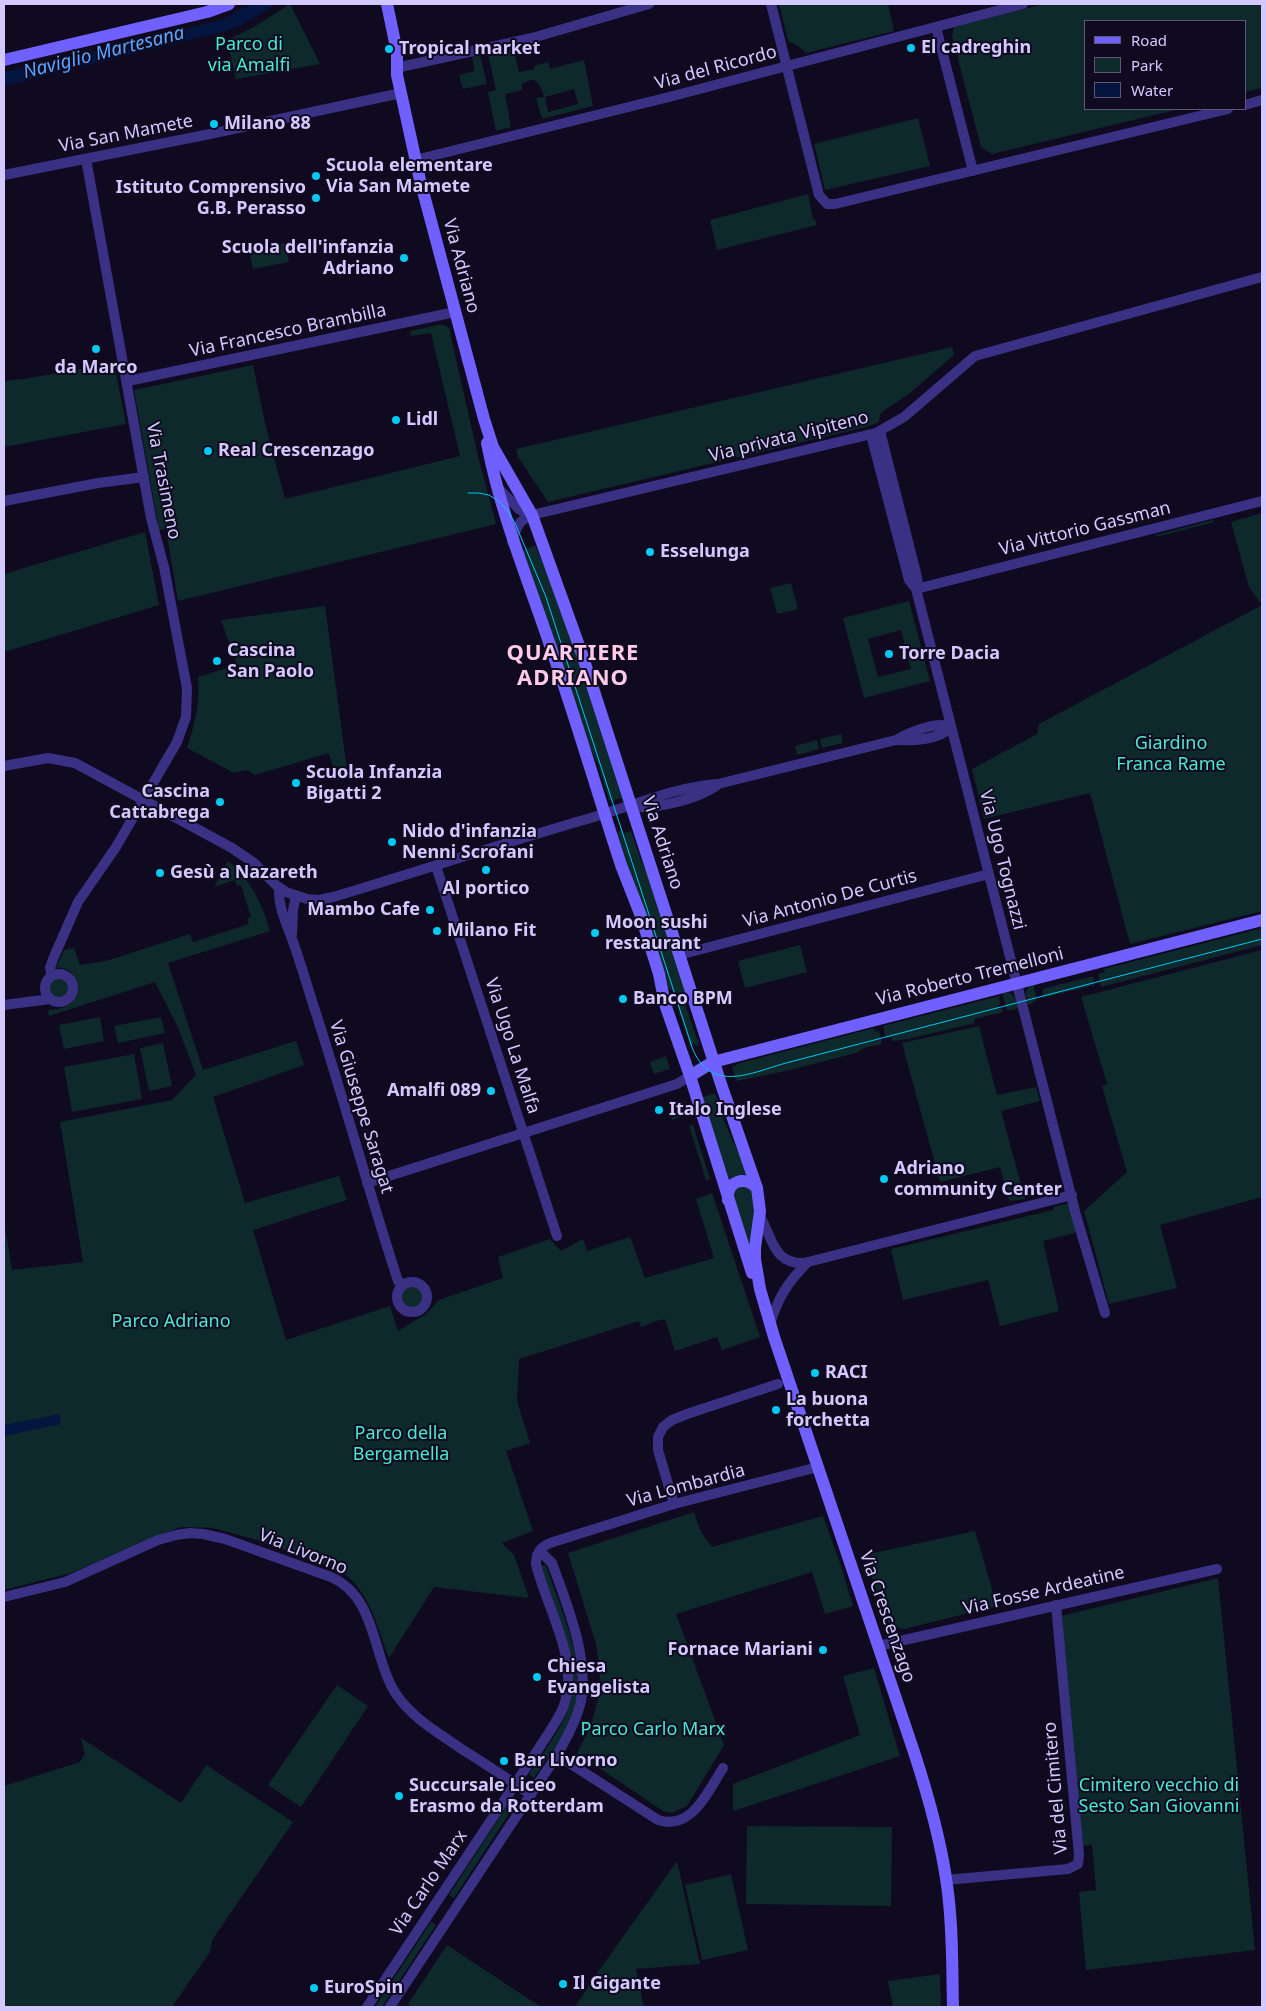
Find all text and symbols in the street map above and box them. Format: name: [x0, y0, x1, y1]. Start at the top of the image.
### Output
legend: [1084, 20, 1246, 110]
water label: Naviglio Martesana: [21, 22, 187, 84]
text: Road: [1131, 30, 1167, 50]
park label: Parco di via Amalfi: [208, 34, 290, 76]
place label: El cadreghin: [921, 37, 1031, 59]
place label: Tropical market: [399, 38, 540, 60]
street label: Via del Ricordo: [653, 41, 779, 95]
marker: El cadreghin: [905, 42, 917, 54]
marker: Tropical market: [383, 43, 395, 55]
text: Park: [1131, 55, 1163, 75]
text: Water: [1131, 80, 1173, 100]
street label: Via San Mamete: [57, 110, 195, 158]
place label: Milano 88: [224, 113, 311, 135]
marker: Milano 88: [208, 118, 220, 130]
place label: Scuola elementare Via San Mamete: [326, 155, 493, 198]
marker: Scuola elementare Via San Mamete: [310, 170, 322, 182]
place label: Istituto Comprensivo G.B. Perasso: [116, 177, 306, 220]
marker: Istituto Comprensivo G.B. Perasso: [310, 192, 322, 204]
street label: Via Adriano: [438, 216, 484, 316]
place label: Scuola dell'infanzia Adriano: [222, 237, 394, 280]
marker: Scuola dell'infanzia Adriano: [398, 252, 410, 264]
street label: Via Francesco Brambilla: [188, 300, 388, 362]
marker: da Marco: [90, 343, 102, 355]
place label: da Marco: [55, 357, 137, 379]
street label: Via privata Vipiteno: [707, 407, 871, 467]
place label: Lidl: [406, 409, 438, 431]
marker: Lidl: [390, 414, 402, 426]
street label: Via Trasimeno: [141, 421, 185, 541]
place label: Real Crescenzago: [218, 440, 374, 462]
marker: Real Crescenzago: [202, 445, 214, 457]
street label: Via Vittorio Gassman: [997, 497, 1173, 561]
place label: Esselunga: [660, 541, 750, 563]
marker: Esselunga: [644, 546, 656, 558]
place label: Cascina San Paolo: [227, 640, 314, 682]
district label: QUARTIERE ADRIANO: [505, 641, 641, 692]
place label: Torre Dacia: [899, 643, 1000, 665]
marker: Torre Dacia: [883, 648, 895, 660]
marker: Cascina San Paolo: [211, 655, 223, 667]
park label: Giardino Franca Rame: [1116, 733, 1226, 776]
place label: Scuola Infanzia Bigatti 2: [306, 762, 442, 804]
marker: Scuola Infanzia Bigatti 2: [290, 777, 302, 789]
place label: Cascina Cattabrega: [109, 781, 210, 824]
street label: Via Ugo Tognazzi: [974, 788, 1030, 932]
street label: Via Adriano: [637, 794, 687, 892]
marker: Cascina Cattabrega: [214, 796, 226, 808]
place label: Nido d'infanzia Nenni Scrofani: [402, 821, 537, 864]
marker: Nido d'infanzia Nenni Scrofani: [386, 836, 398, 848]
place label: Gesù a Nazareth: [170, 862, 318, 884]
marker: Al portico: [480, 864, 492, 876]
street label: Via Antonio De Curtis: [741, 865, 919, 933]
marker: Gesù a Nazareth: [154, 867, 166, 879]
place label: Al portico: [443, 878, 529, 900]
place label: Mambo Cafe: [307, 899, 420, 921]
marker: Mambo Cafe: [424, 904, 436, 916]
place label: Moon sushi restaurant: [605, 912, 708, 954]
place label: Milano Fit: [447, 920, 536, 942]
marker: Milano Fit: [431, 925, 443, 937]
marker: Moon sushi restaurant: [589, 927, 601, 939]
street label: Via Roberto Tremelloni: [874, 943, 1066, 1011]
street label: Via Ugo La Malfa: [480, 975, 544, 1117]
place label: Banco BPM: [633, 988, 733, 1010]
marker: Banco BPM: [617, 993, 629, 1005]
street label: Via Giuseppe Saragat: [324, 1018, 398, 1196]
place label: Amalfi 089: [387, 1080, 481, 1102]
marker: Amalfi 089: [485, 1085, 497, 1097]
place label: Italo Inglese: [669, 1099, 782, 1121]
marker: Italo Inglese: [653, 1104, 665, 1116]
place label: Adriano community Center: [894, 1158, 1062, 1200]
marker: Adriano community Center: [878, 1173, 890, 1185]
park label: Parco Adriano: [111, 1311, 231, 1333]
place label: RACI: [825, 1362, 867, 1384]
marker: RACI: [809, 1367, 821, 1379]
place label: La buona forchetta: [786, 1389, 870, 1432]
marker: La buona forchetta: [770, 1404, 782, 1416]
park label: Parco della Bergamella: [353, 1423, 449, 1466]
street label: Via Lombardia: [625, 1460, 747, 1512]
street label: Via Livorno: [255, 1524, 351, 1580]
street label: Via Crescenzago: [854, 1548, 920, 1686]
street label: Via Fosse Ardeatine: [961, 1562, 1127, 1620]
place label: Fornace Mariani: [668, 1639, 813, 1661]
marker: Fornace Mariani: [817, 1644, 829, 1656]
place label: Chiesa Evangelista: [547, 1656, 650, 1698]
marker: Chiesa Evangelista: [531, 1671, 543, 1683]
park label: Parco Carlo Marx: [581, 1719, 725, 1741]
street label: Via del Cimitero: [1039, 1721, 1073, 1855]
place label: Bar Livorno: [514, 1750, 617, 1772]
marker: Bar Livorno: [498, 1755, 510, 1767]
place label: Succursale Liceo Erasmo da Rotterdam: [409, 1775, 604, 1818]
park label: Cimitero vecchio di Sesto San Giovanni: [1079, 1775, 1239, 1818]
marker: Succursale Liceo Erasmo da Rotterdam: [393, 1790, 405, 1802]
street label: Via Carlo Marx: [386, 1826, 472, 1940]
place label: Il Gigante: [573, 1973, 661, 1995]
place label: EuroSpin: [324, 1977, 403, 1999]
marker: Il Gigante: [557, 1978, 569, 1990]
marker: EuroSpin: [308, 1982, 320, 1994]

